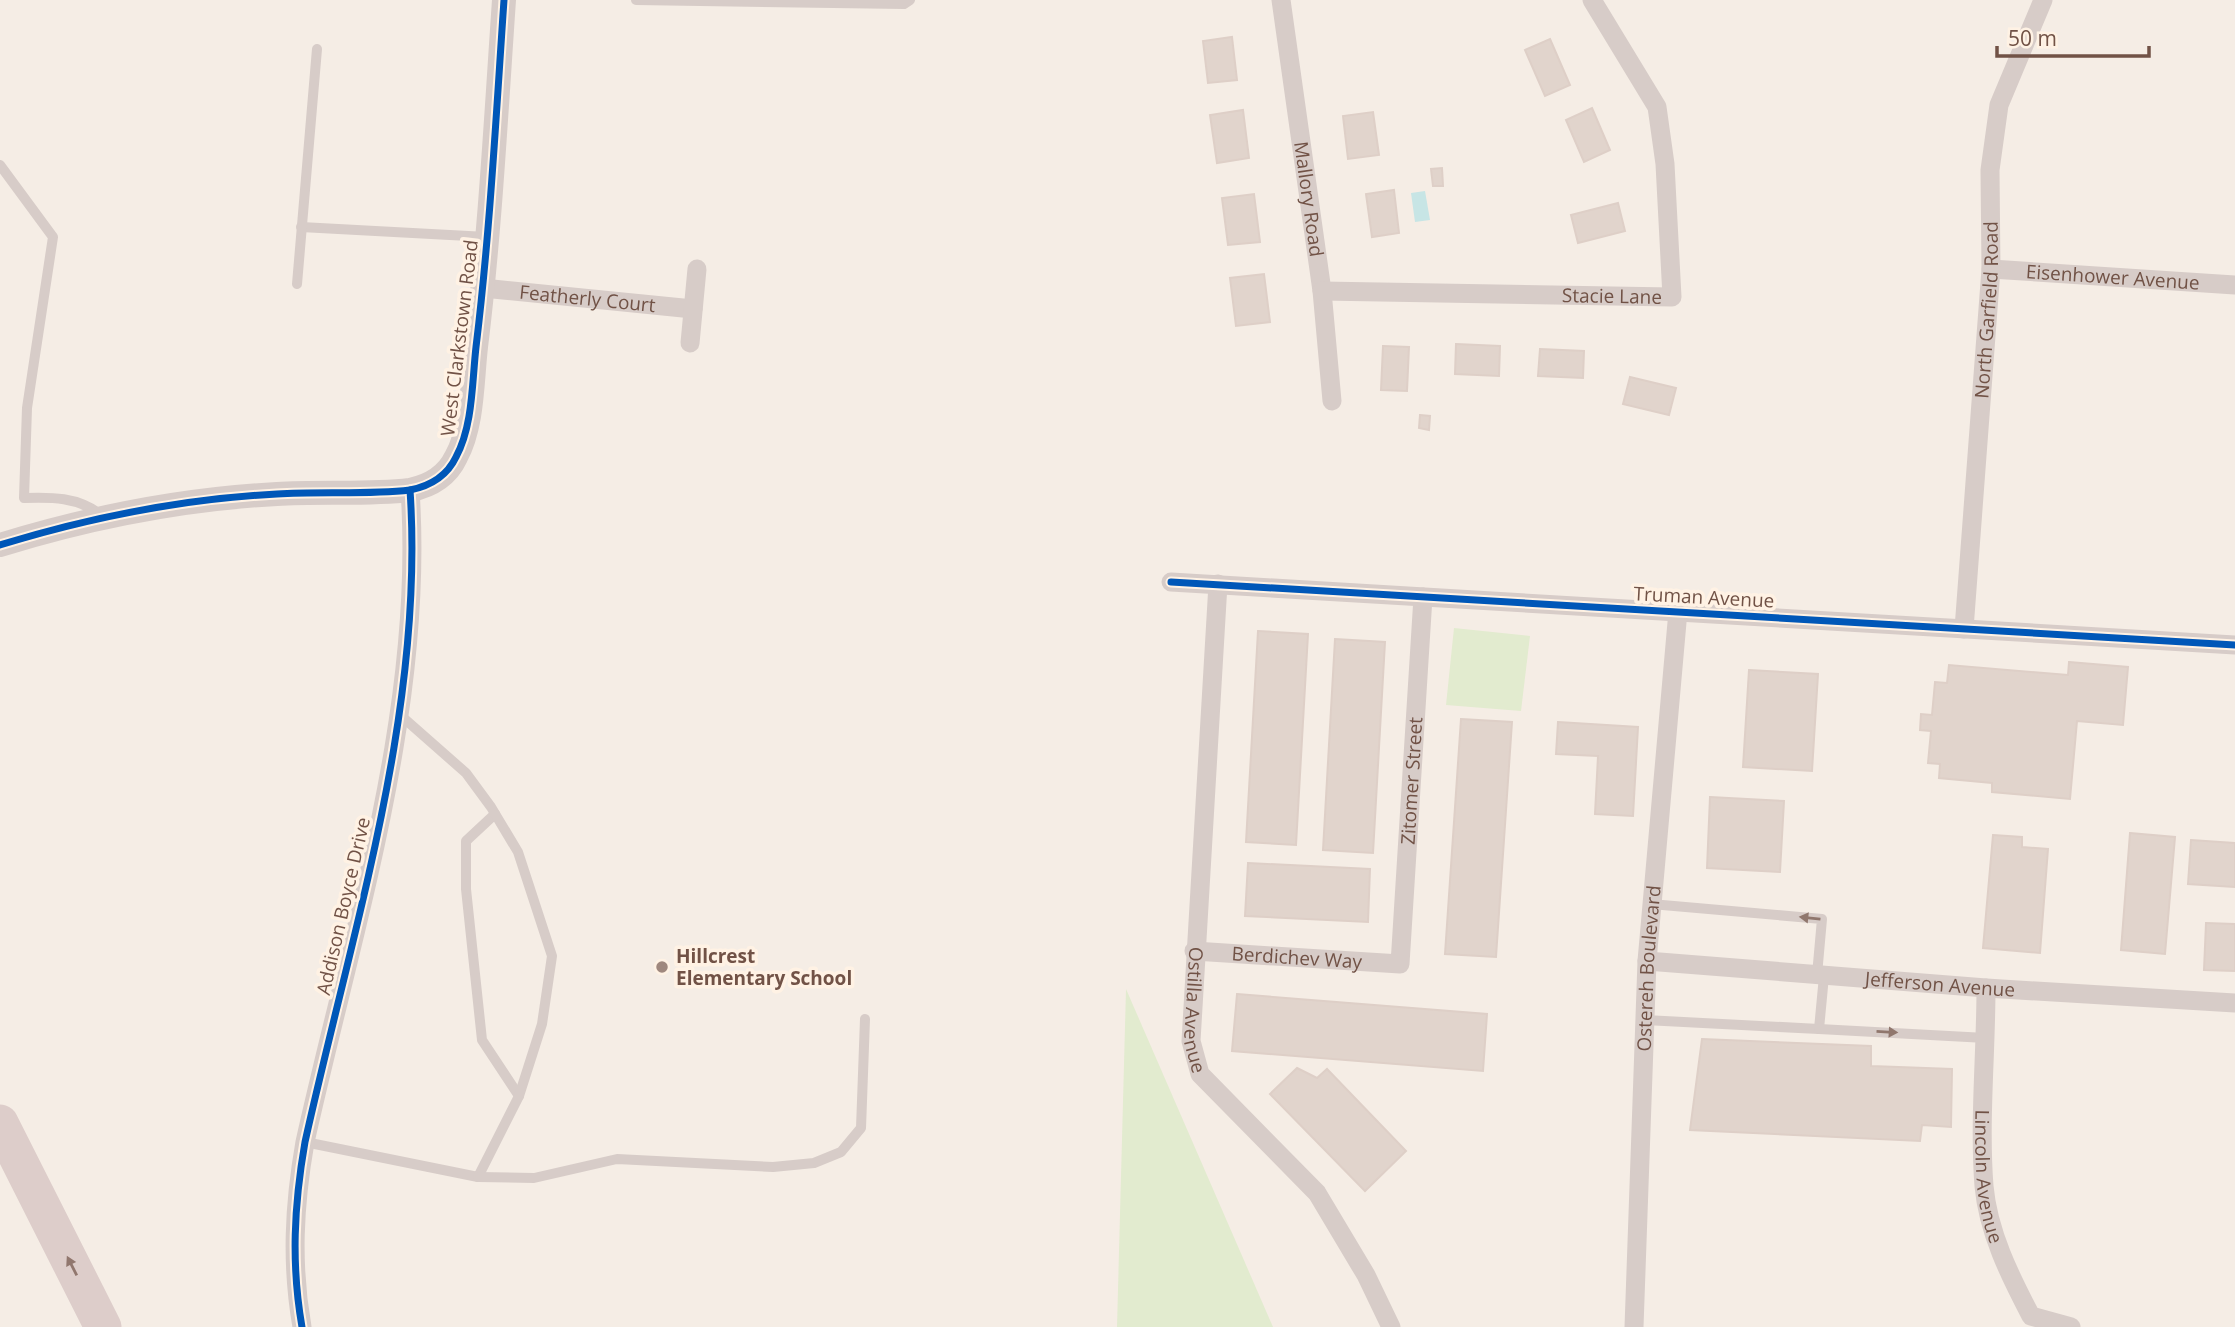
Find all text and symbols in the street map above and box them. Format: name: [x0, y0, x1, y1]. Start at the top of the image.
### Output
scale bar: [1997, 14, 2149, 58]
text: 50 m: [2008, 24, 2057, 52]
street label: Mallory Road: [1288, 140, 1330, 258]
street label: North Garfield Road: [1968, 221, 2004, 399]
street label: West Clarkstown Road: [434, 238, 484, 438]
street label: Eisenhower Avenue: [2025, 258, 2200, 296]
street label: Featherly Court: [518, 279, 657, 318]
street label: Stacie Lane: [1562, 282, 1662, 310]
street label: Truman Avenue: [1633, 580, 1775, 614]
street label: Zitomer Street: [1395, 716, 1428, 845]
street label: Addison Boyce Drive: [310, 815, 376, 997]
street label: Ostereh Boulevard: [1631, 884, 1667, 1052]
one-way arrow: [1799, 912, 1821, 923]
street label: Berdichev Way: [1231, 940, 1363, 975]
place label: Hillcrest Elementary School: [676, 943, 852, 991]
street label: Ostilla Avenue: [1178, 946, 1212, 1076]
marker: Hillcrest Elementary School: [654, 959, 670, 975]
street label: Jefferson Avenue: [1862, 965, 2016, 1003]
one-way arrow: [1876, 1027, 1898, 1038]
street label: Lincoln Avenue: [1969, 1110, 2009, 1247]
one-way arrow: [66, 1256, 77, 1276]

